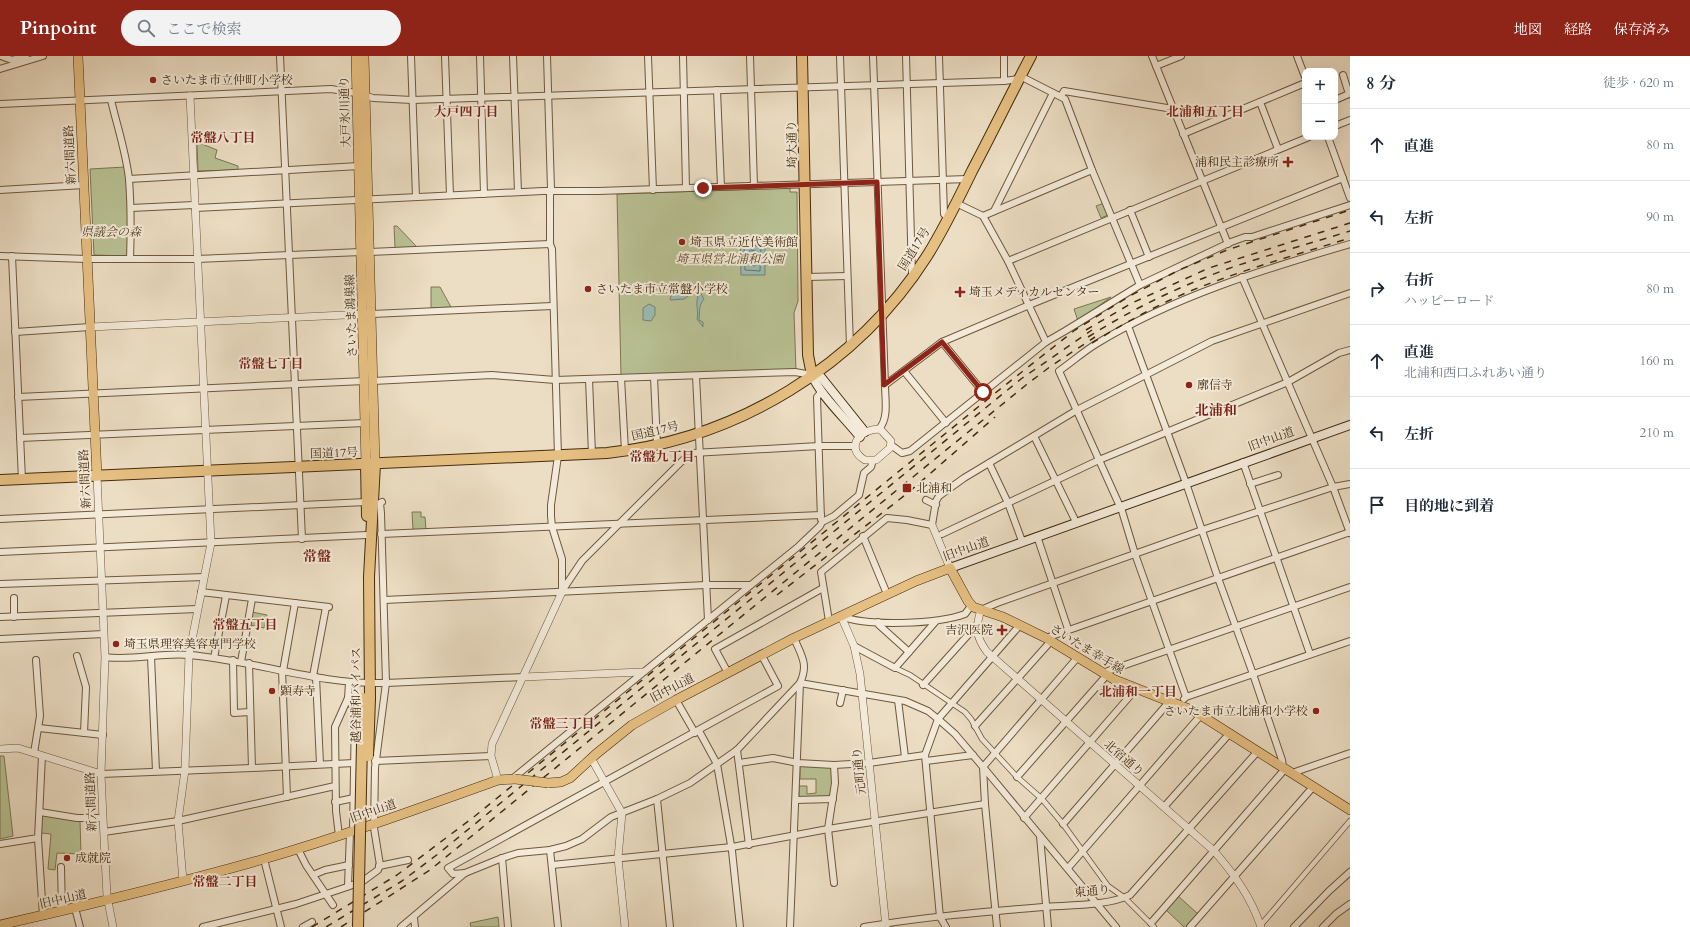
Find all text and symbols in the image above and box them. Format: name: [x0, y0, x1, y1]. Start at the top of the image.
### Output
search box: [121, 10, 401, 46]
text: Pinpoint: [20, 15, 97, 41]
icon: search: [135, 17, 157, 39]
text: ここで検索: [167, 19, 242, 39]
text: 地図: [1514, 20, 1542, 39]
text: 経路: [1564, 20, 1592, 39]
text: 保存済み: [1614, 20, 1670, 39]
map controls: [1302, 68, 1338, 140]
button: +: [1302, 68, 1338, 104]
place label: さいたま市立仲町小学校: [161, 72, 293, 88]
text: 8 分: [1366, 72, 1396, 95]
text: 徒歩 · 620 m: [1603, 74, 1674, 92]
marker: さいたま市立仲町小学校: [148, 75, 158, 85]
street label: 大戸氷川通り: [336, 76, 354, 148]
district label: 大戸四丁目: [433, 103, 499, 121]
district label: 北浦和五丁目: [1166, 103, 1244, 121]
button: −: [1302, 104, 1338, 140]
street label: 埼大通り: [784, 120, 800, 168]
street label: 新六間道路: [60, 125, 80, 185]
district label: 常盤八丁目: [190, 129, 256, 147]
icon: ahead: [1366, 134, 1388, 156]
text: 直進: [1404, 136, 1434, 156]
text: 80 m: [1646, 136, 1674, 154]
place label: 浦和民主診療所: [1195, 154, 1279, 170]
marker: 浦和民主診療所: [1282, 156, 1294, 168]
route end: [694, 179, 712, 197]
icon: left: [1366, 206, 1388, 228]
text: 左折: [1404, 208, 1434, 228]
text: 90 m: [1646, 208, 1674, 226]
park label: 県議会の森: [81, 224, 143, 240]
street label: 国道17号: [894, 224, 934, 274]
place label: 埼玉県立近代美術館: [690, 234, 798, 250]
marker: 埼玉県立近代美術館: [677, 237, 687, 247]
park label: 埼玉県営北浦和公園: [676, 251, 786, 267]
text: 右折: [1404, 270, 1434, 290]
street label: さいたま鴻巣線: [342, 274, 360, 358]
icon: right: [1366, 278, 1388, 300]
text: 80 m: [1646, 280, 1674, 298]
place label: さいたま市立常盤小学校: [596, 281, 728, 297]
marker: さいたま市立常盤小学校: [583, 284, 593, 294]
place label: 埼玉メディカルセンター: [969, 284, 1100, 300]
marker: 埼玉メディカルセンター: [954, 286, 966, 298]
text: ハッピーロード: [1404, 292, 1494, 310]
text: 直進: [1404, 342, 1434, 362]
icon: ahead: [1366, 350, 1388, 372]
text: 160 m: [1640, 352, 1674, 370]
district label: 常盤七丁目: [238, 355, 304, 373]
text: 北浦和西口ふれあい通り: [1404, 364, 1547, 382]
place label: 廓信寺: [1197, 377, 1233, 393]
marker: 廓信寺: [1184, 380, 1194, 390]
route start: [974, 383, 992, 401]
district label: 北浦和: [1195, 401, 1237, 420]
street label: 国道17号: [630, 418, 680, 444]
icon: left: [1366, 422, 1388, 444]
street label: 旧中山道: [1246, 423, 1296, 455]
text: 左折: [1404, 424, 1434, 444]
text: 210 m: [1640, 424, 1674, 442]
street label: 国道17号: [310, 444, 358, 462]
district label: 常盤九丁目: [629, 448, 695, 466]
street label: 新六間道路: [75, 449, 95, 509]
place label: 北浦和: [916, 480, 952, 496]
marker: 北浦和: [901, 482, 913, 494]
icon: arrive: [1366, 494, 1388, 516]
text: 目的地に到着: [1404, 496, 1494, 516]
street label: 旧中山道: [941, 533, 991, 565]
district label: 常盤: [303, 547, 331, 566]
district label: 常盤五丁目: [212, 616, 278, 634]
street label: さいたま幸手線: [1047, 621, 1127, 677]
place label: 吉沢医院: [945, 622, 993, 638]
marker: 吉沢医院: [996, 624, 1008, 636]
place label: 埼玉県理容美容専門学校: [124, 636, 256, 652]
marker: 埼玉県理容美容専門学校: [111, 639, 121, 649]
street label: 越谷浦和バイパス: [348, 647, 364, 743]
street label: 旧中山道: [647, 670, 697, 706]
place label: 顕寿寺: [280, 683, 316, 699]
district label: 北浦和一丁目: [1099, 683, 1177, 701]
marker: 顕寿寺: [267, 686, 277, 696]
place label: さいたま市立北浦和小学校: [1164, 703, 1308, 719]
marker: さいたま市立北浦和小学校: [1311, 706, 1321, 716]
district label: 常盤三丁目: [529, 715, 595, 733]
street label: 北宿通り: [1101, 736, 1147, 780]
street label: 元町通り: [849, 746, 869, 796]
street label: 新六間道路: [82, 772, 100, 832]
street label: 旧中山道: [348, 796, 398, 826]
place label: 成就院: [75, 850, 111, 866]
marker: 成就院: [62, 853, 72, 863]
district label: 常盤二丁目: [192, 873, 258, 891]
street label: 東通り: [1073, 881, 1111, 901]
street label: 旧中山道: [38, 886, 88, 912]

